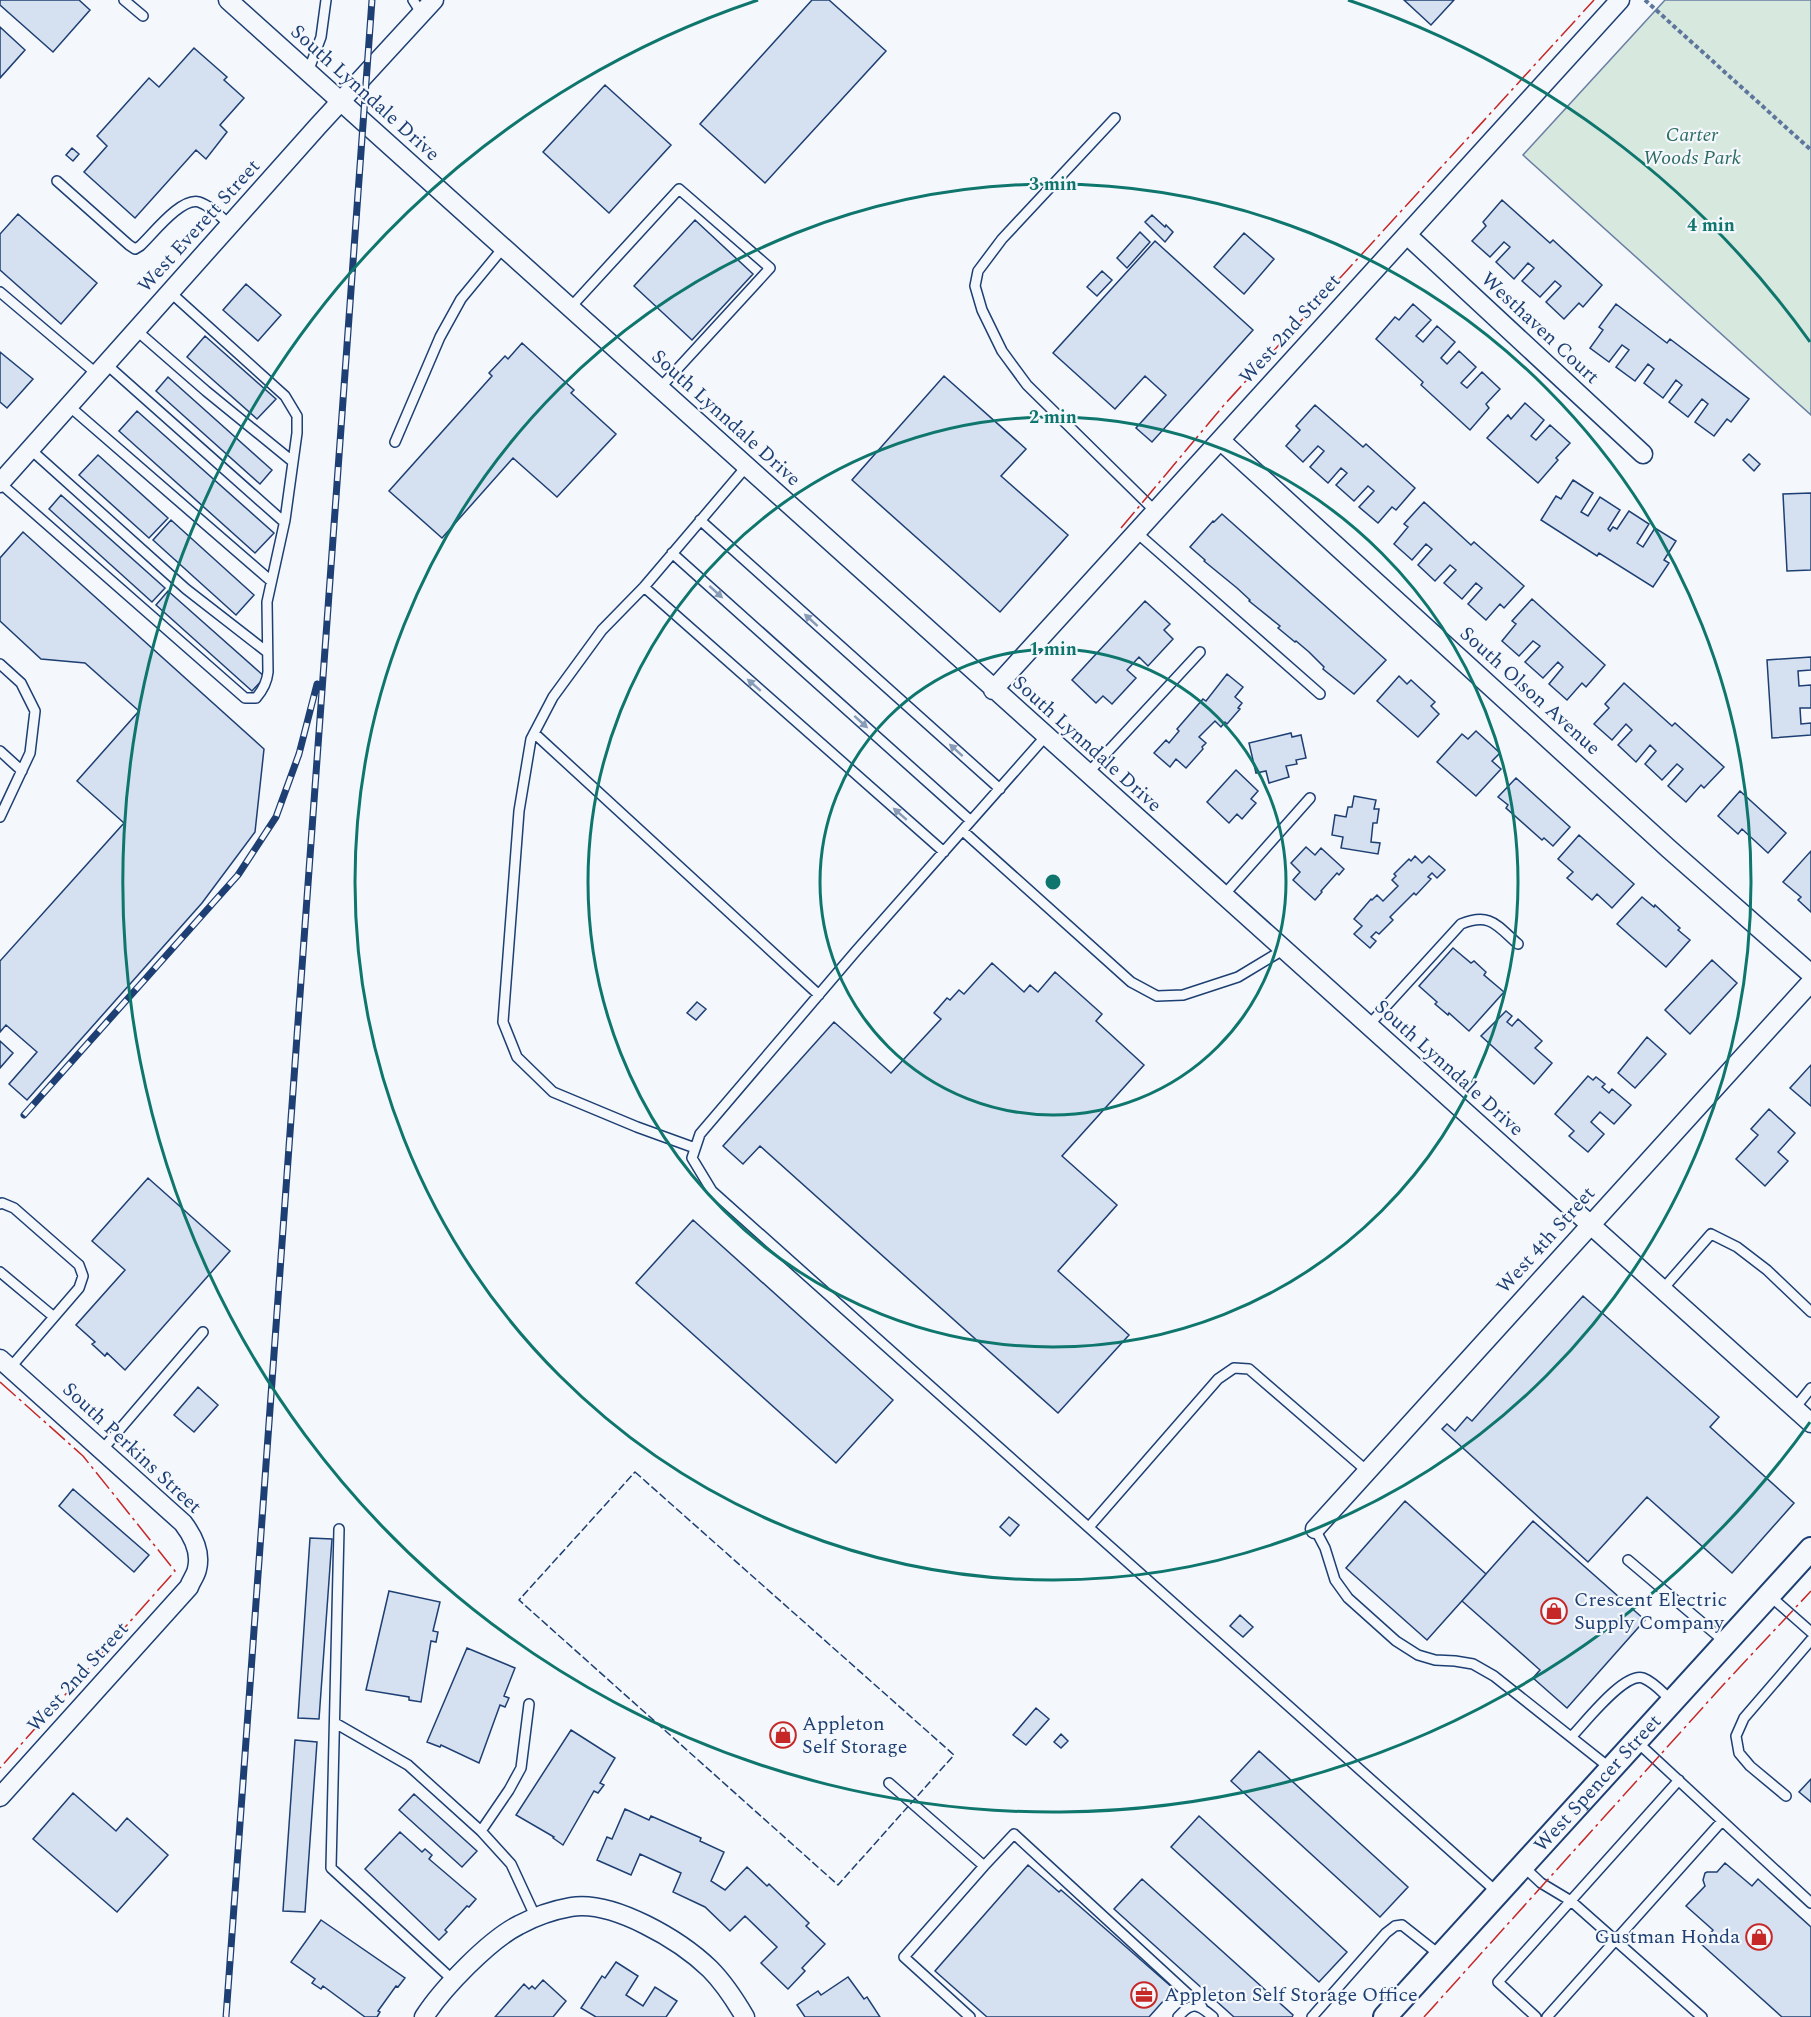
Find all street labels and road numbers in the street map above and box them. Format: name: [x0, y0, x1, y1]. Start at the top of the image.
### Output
street label: South Lynndale Drive: [283, 17, 447, 169]
street label: West Everett Street: [131, 152, 267, 300]
street label: Westhaven Court: [1474, 265, 1606, 391]
street label: West 2nd Street: [1232, 267, 1348, 391]
street label: South Lynndale Drive: [644, 342, 808, 494]
street label: South Olson Avenue: [1453, 619, 1607, 763]
street label: South Lynndale Drive: [1005, 668, 1169, 820]
street label: South Lynndale Drive: [1367, 992, 1531, 1144]
street label: West 4th Street: [1489, 1180, 1603, 1300]
street label: South Perkins Street: [55, 1375, 209, 1521]
street label: West 2nd Street: [20, 1615, 136, 1739]
street label: West Spencer Street: [1527, 1708, 1669, 1859]

